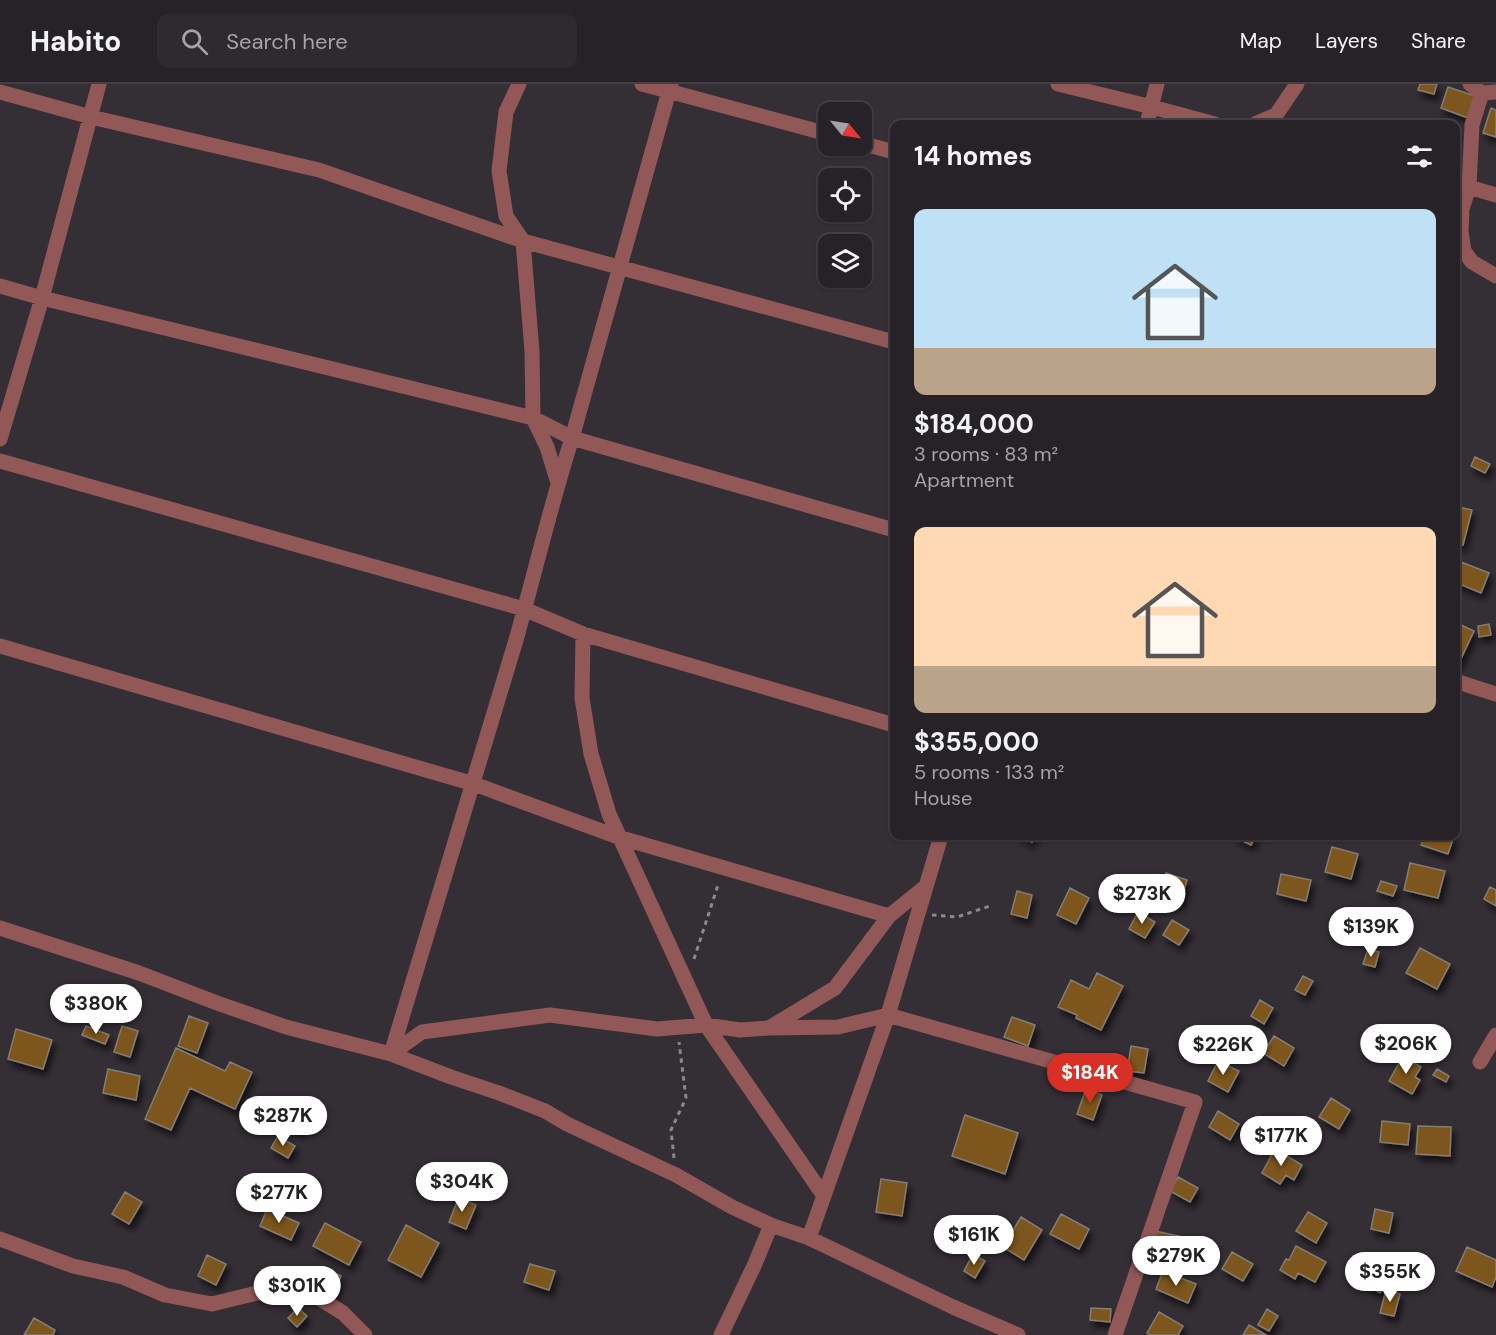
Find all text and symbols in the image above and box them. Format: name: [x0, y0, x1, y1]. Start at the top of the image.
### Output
search box: [157, 14, 577, 68]
text: Habito: [30, 23, 121, 60]
icon: search: [178, 25, 211, 58]
text: Search here: [226, 27, 348, 56]
text: Map: [1240, 27, 1282, 55]
text: Layers: [1315, 27, 1378, 55]
text: Share: [1411, 27, 1466, 55]
north arrow: [818, 102, 872, 156]
map controls: [818, 102, 872, 288]
text: 14 homes: [914, 139, 1032, 173]
icon: filters: [1403, 140, 1436, 173]
button: locate: [818, 168, 872, 222]
button: layers: [818, 234, 872, 288]
icon: home: [1121, 248, 1229, 356]
text: $184,000: [914, 407, 1034, 441]
text: 3 rooms · 83 m²: [914, 441, 1058, 467]
text: Apartment: [914, 467, 1014, 493]
icon: home: [1121, 566, 1229, 674]
text: $355,000: [914, 725, 1039, 759]
text: 5 rooms · 133 m²: [914, 759, 1064, 785]
text: House: [914, 785, 972, 811]
pin: $273K: [1100, 874, 1184, 925]
text: $273K: [1112, 880, 1172, 906]
pin: $139K: [1329, 907, 1413, 958]
text: $139K: [1343, 913, 1399, 939]
pin: $380K: [54, 984, 138, 1035]
text: $380K: [64, 990, 128, 1016]
pin: $206K: [1364, 1024, 1448, 1075]
pin: $226K: [1181, 1025, 1265, 1076]
text: $206K: [1374, 1030, 1438, 1056]
text: $226K: [1193, 1031, 1253, 1057]
pin: $184K: [1048, 1053, 1132, 1104]
text: $184K: [1061, 1059, 1119, 1085]
pin: $287K: [241, 1096, 325, 1147]
text: $287K: [253, 1102, 313, 1128]
pin: $177K: [1239, 1116, 1323, 1167]
text: $177K: [1254, 1122, 1308, 1148]
pin: $304K: [420, 1162, 504, 1213]
text: $304K: [430, 1168, 494, 1194]
pin: $277K: [237, 1173, 321, 1224]
text: $277K: [250, 1179, 308, 1205]
pin: $161K: [932, 1215, 1016, 1266]
text: $161K: [948, 1221, 1000, 1247]
pin: $279K: [1134, 1236, 1218, 1287]
text: $279K: [1146, 1242, 1206, 1268]
pin: $355K: [1348, 1252, 1432, 1303]
text: $355K: [1359, 1258, 1421, 1284]
pin: $301K: [255, 1266, 339, 1317]
text: $301K: [268, 1272, 326, 1298]

